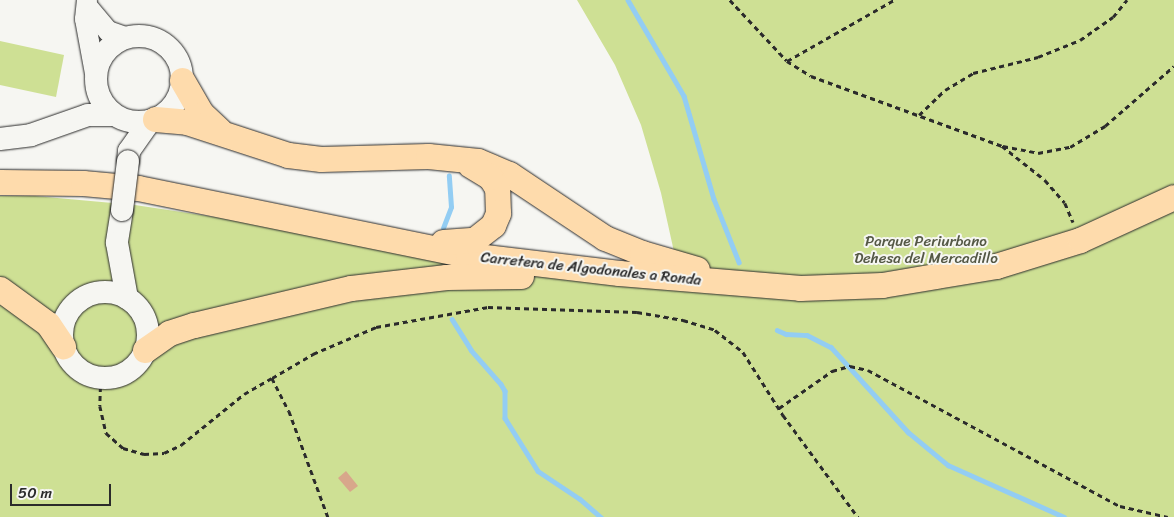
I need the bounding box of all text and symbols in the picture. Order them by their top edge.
park label: Parque Periurbano Dehesa del Mercadillo [854,232,998,267]
street label: Carretera de Algodonales a Ronda [480,248,702,290]
scale bar [12,474,114,506]
text: 50 m [18,480,52,506]

